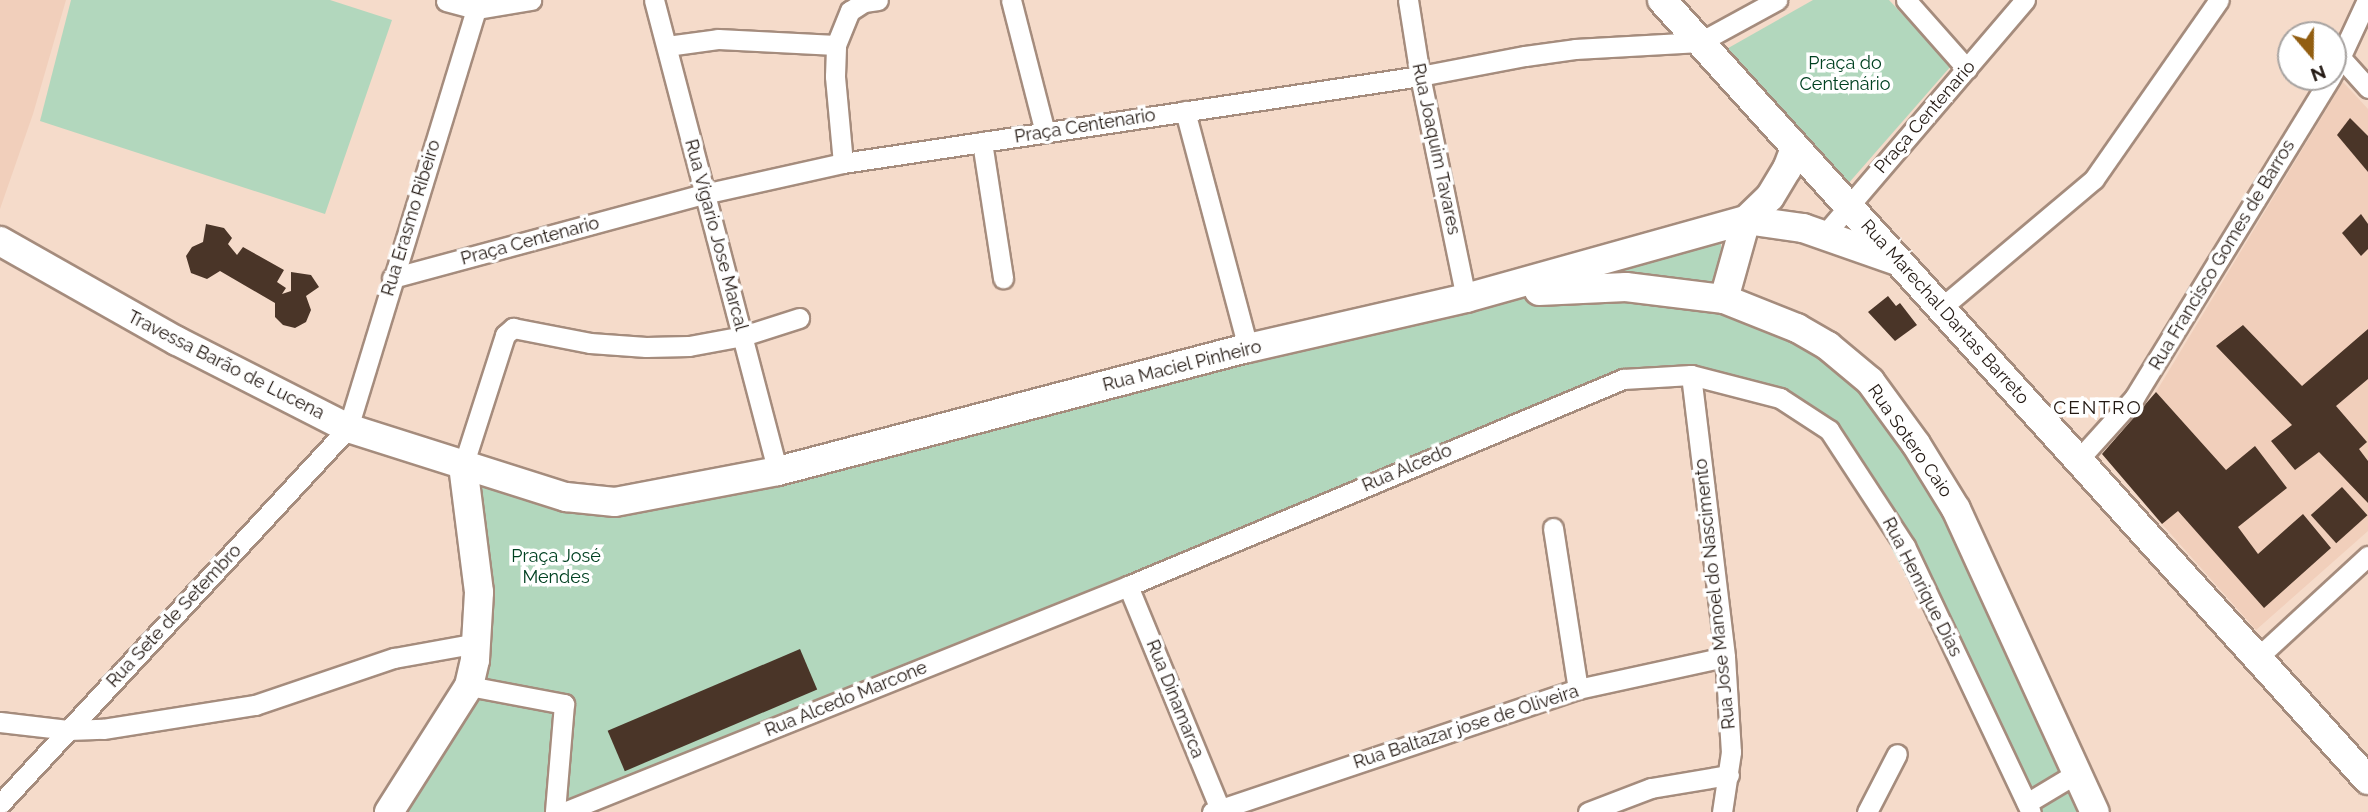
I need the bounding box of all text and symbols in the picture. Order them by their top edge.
north arrow [2277,21,2347,91]
park label: Praça do Centenário [1799,53,1891,96]
street label: Praça Centenario [1870,56,1980,178]
street label: Rua Joaquim Tavares [1407,61,1465,237]
text: N [2308,61,2329,87]
street label: Praça Centenario [1013,104,1157,148]
street label: Rua Vigario Jose Marcal [680,136,752,334]
street label: Rua Francisco Gomes de Barros [2145,136,2299,374]
street label: Rua Erasmo Ribeiro [377,137,445,299]
street label: Praça Centenario [458,212,602,270]
street label: Rua Marechal Dantas Barreto [1856,215,2034,409]
street label: Travessa Barão de Lucena [124,306,328,424]
street label: Rua Maciel Pinheiro [1100,336,1264,396]
street label: Rua Sotero Caio [1863,380,1957,502]
district label: CENTRO [2054,397,2142,419]
street label: Rua Alcedo [1359,439,1455,497]
street label: Rua Jose Manoel do Nascimento [1690,457,1740,731]
street label: Rua Henrique Dias [1878,514,1966,660]
street label: Rua Sete de Setembro [102,540,246,692]
park label: Praça José Mendes [511,546,601,588]
street label: Rua Dinamarca [1141,637,1209,761]
street label: Rua Alcedo Marcone [761,656,931,742]
street label: Rua Baltazar jose de Oliveira [1350,680,1582,774]

